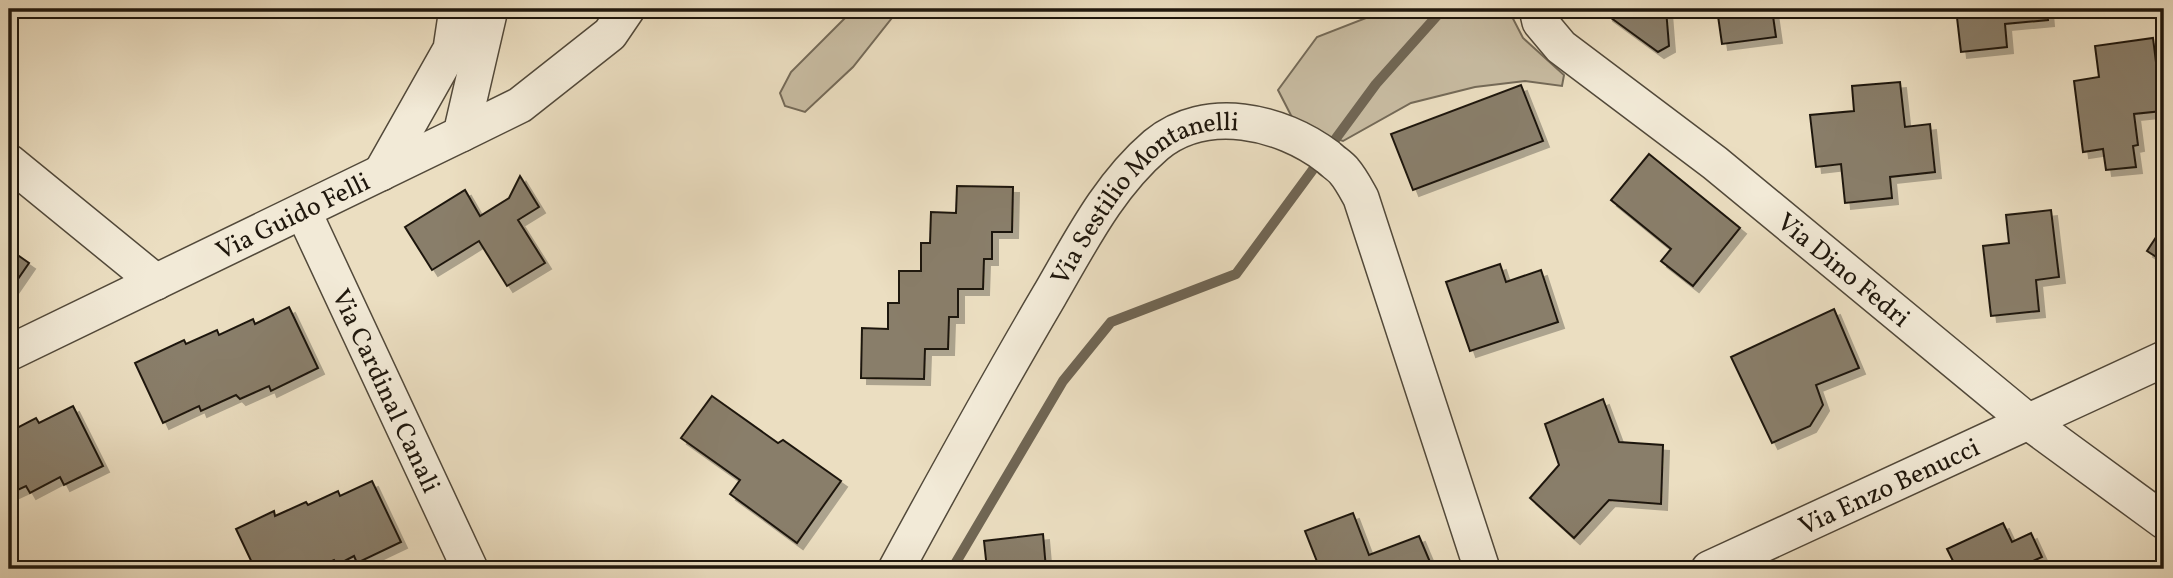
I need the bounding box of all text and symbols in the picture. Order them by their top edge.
street label: Via Sestilio Montanelli [1043,105,1240,292]
street label: Via Guido Felli [210,165,376,270]
street label: Via Dino Fedri [1768,205,1917,337]
street label: Via Cardinal Canali [322,283,448,499]
street label: Via Enzo Benucci [1793,431,1986,545]

